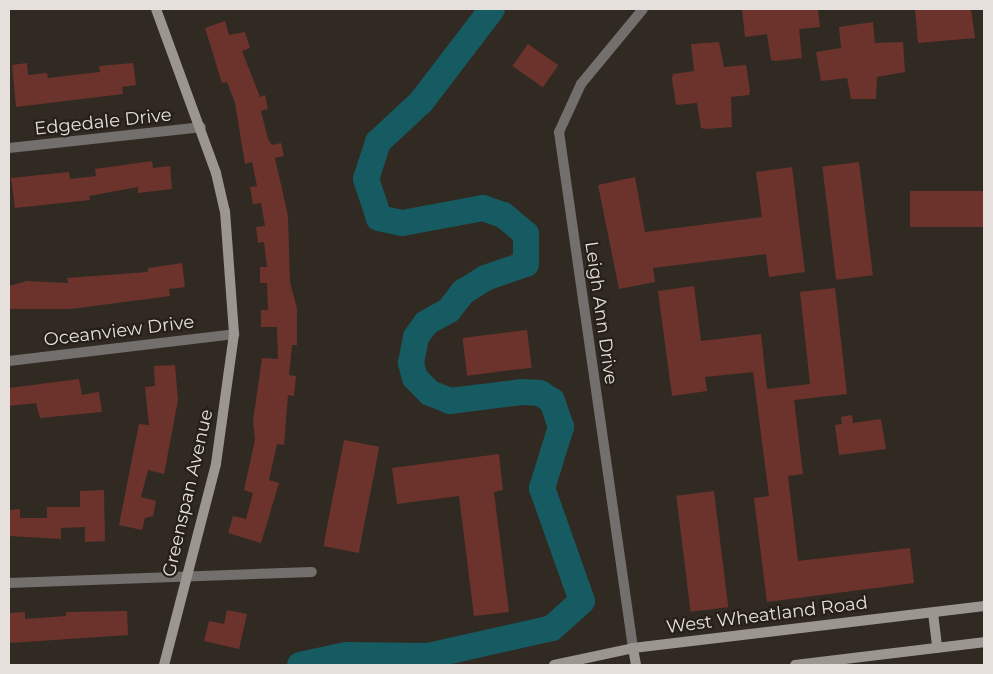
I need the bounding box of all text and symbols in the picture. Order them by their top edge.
street label: Edgedale Drive [33,104,173,140]
street label: Leigh Ann Drive [580,240,622,386]
street label: Oceanview Drive [43,311,195,351]
street label: Greenspan Avenue [158,407,218,579]
street label: West Wheatland Road [665,592,869,638]

